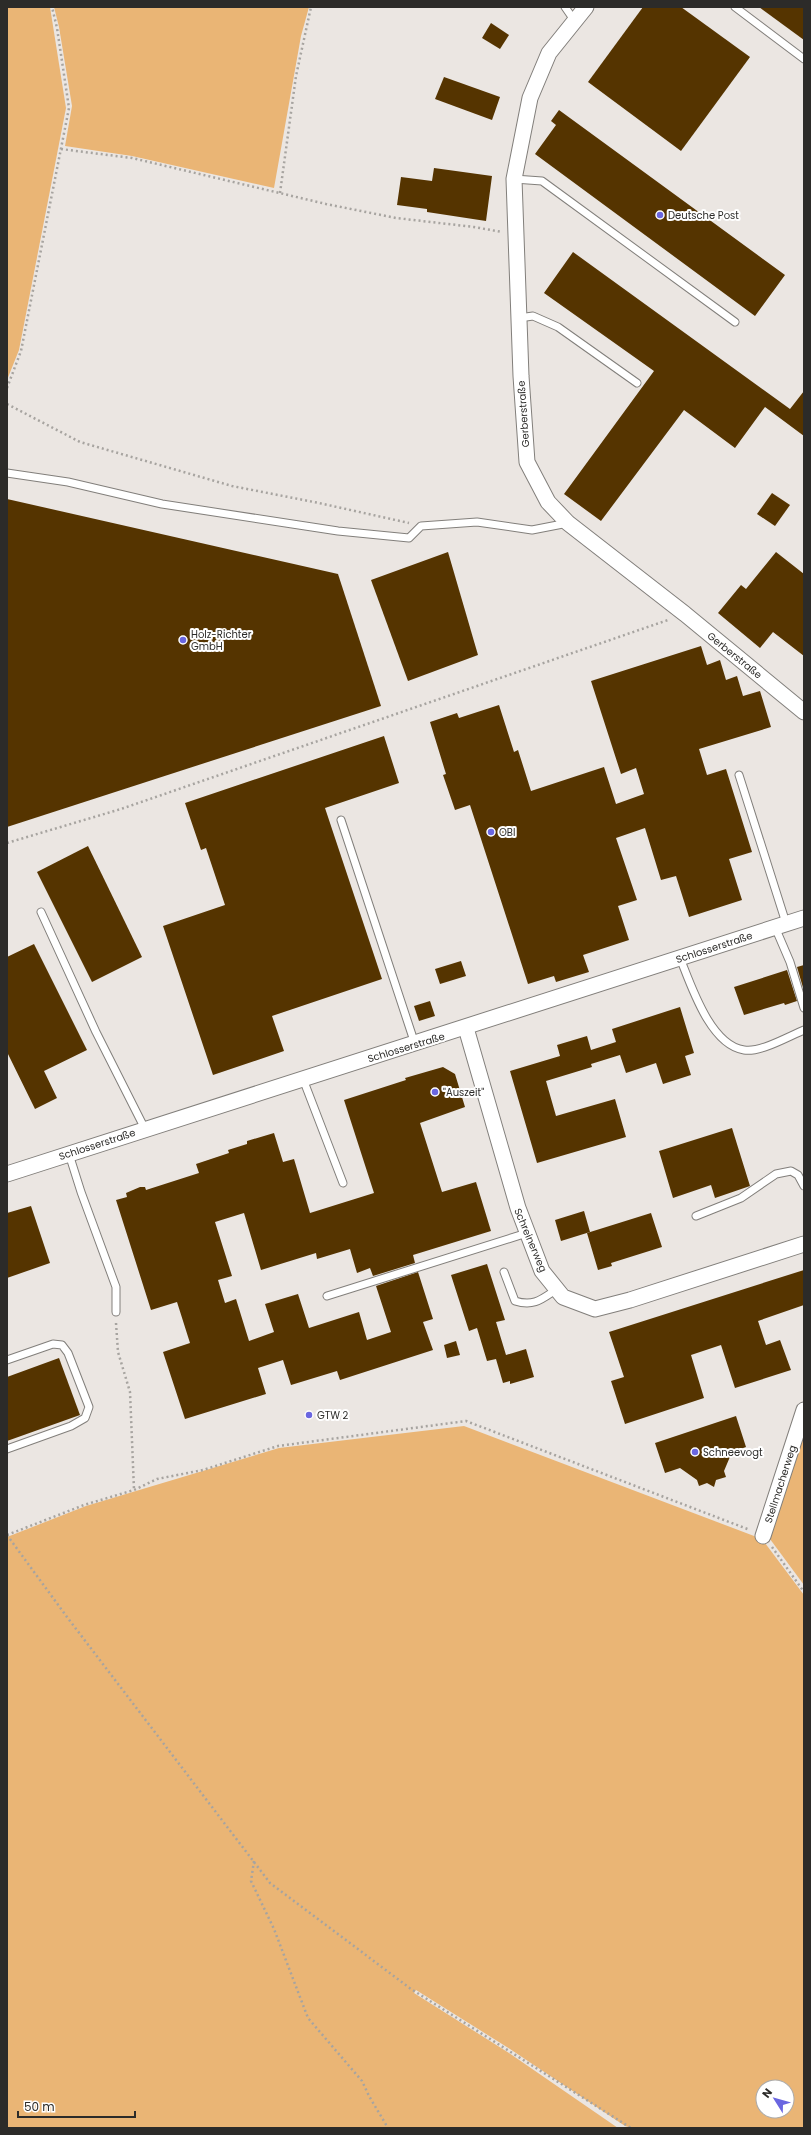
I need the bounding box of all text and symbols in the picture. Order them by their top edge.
place label: Deutsche Post [668,208,739,223]
marker: Deutsche Post [655,210,665,220]
street label: Gerberstraße [514,380,533,448]
place label: Holz-Richter GmbH [191,627,252,654]
street label: Gerberstraße [704,629,765,682]
marker: Holz-Richter GmbH [178,635,188,645]
place label: OBI [499,825,515,840]
marker: OBI [486,827,496,837]
street label: Schlosserstraße [674,928,754,967]
street label: Schlosserstraße [366,1029,447,1066]
place label: "Auszeit" [443,1085,484,1100]
marker: "Auszeit" [430,1087,440,1097]
street label: Schlosserstraße [57,1125,137,1164]
street label: Schreinerweg [510,1206,551,1275]
place label: GTW 2 [317,1408,349,1423]
marker: GTW 2 [304,1410,314,1420]
street label: Stellmacherweg [761,1443,800,1525]
place label: Schneevogt [703,1445,763,1460]
marker: Schneevogt [690,1447,700,1457]
north arrow [755,2079,795,2119]
text: N [758,2085,776,2101]
scale bar [18,2093,135,2119]
text: 50 m [24,2098,55,2115]

